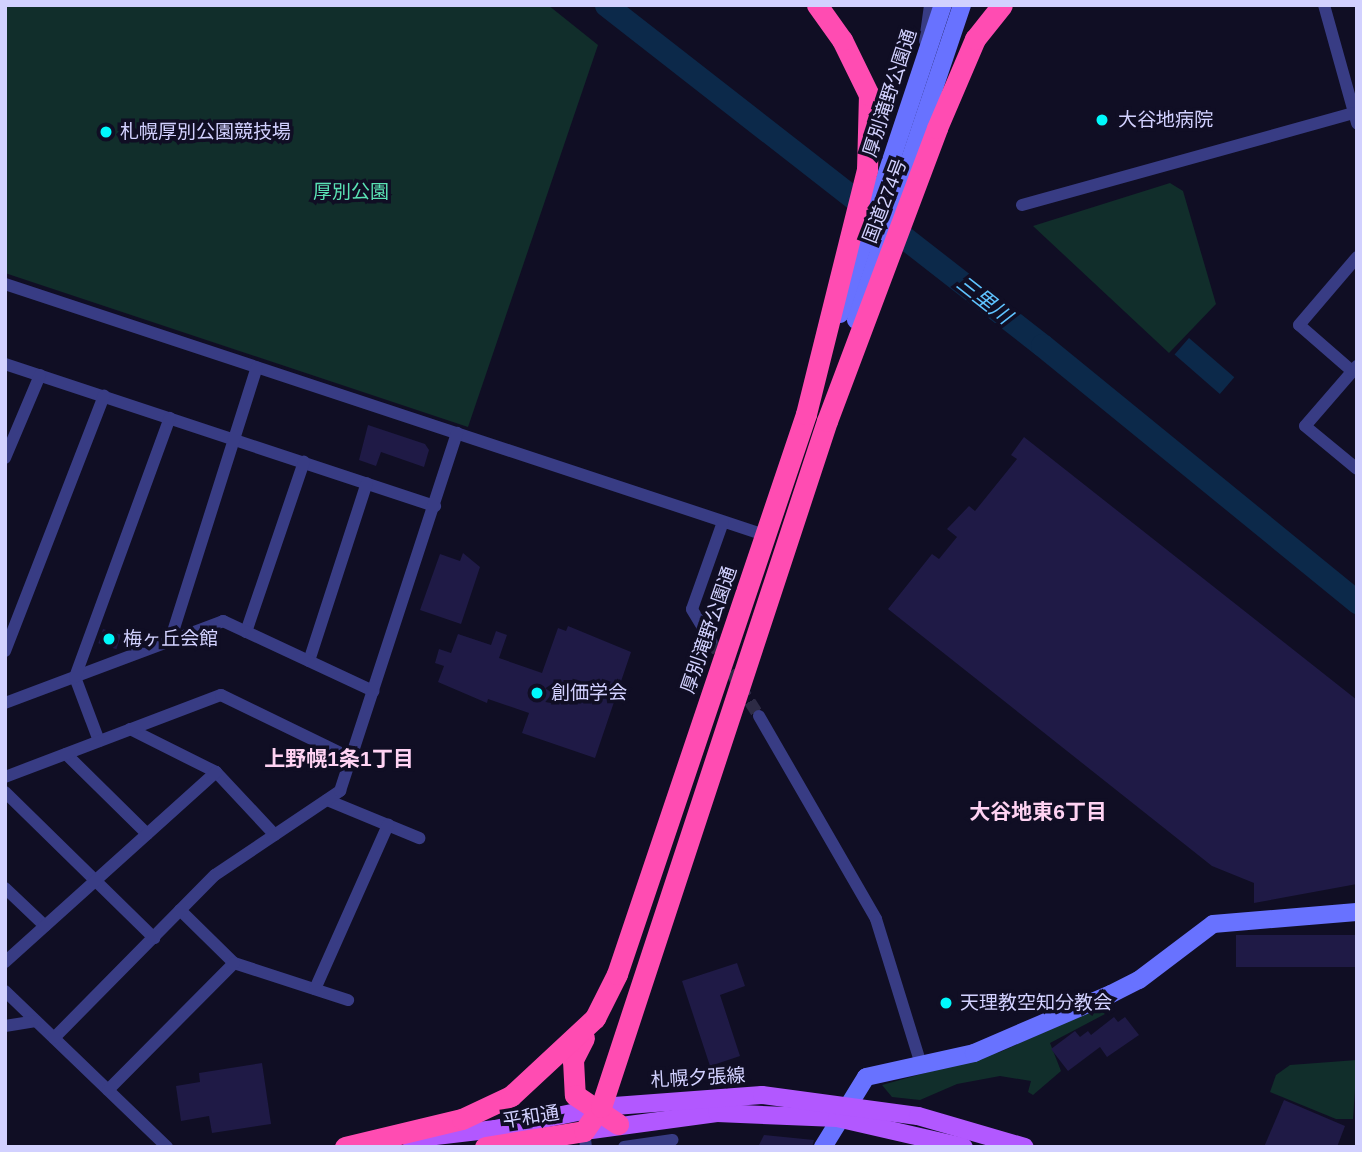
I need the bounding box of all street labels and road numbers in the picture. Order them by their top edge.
street label: 厚別滝野公園通 [859,26,921,160]
street label: 国道274号 [858,156,912,246]
street label: 厚別滝野公園通 [677,563,741,697]
street label: 札幌夕張線 [650,1064,746,1092]
street label: 平和通 [501,1101,561,1133]

